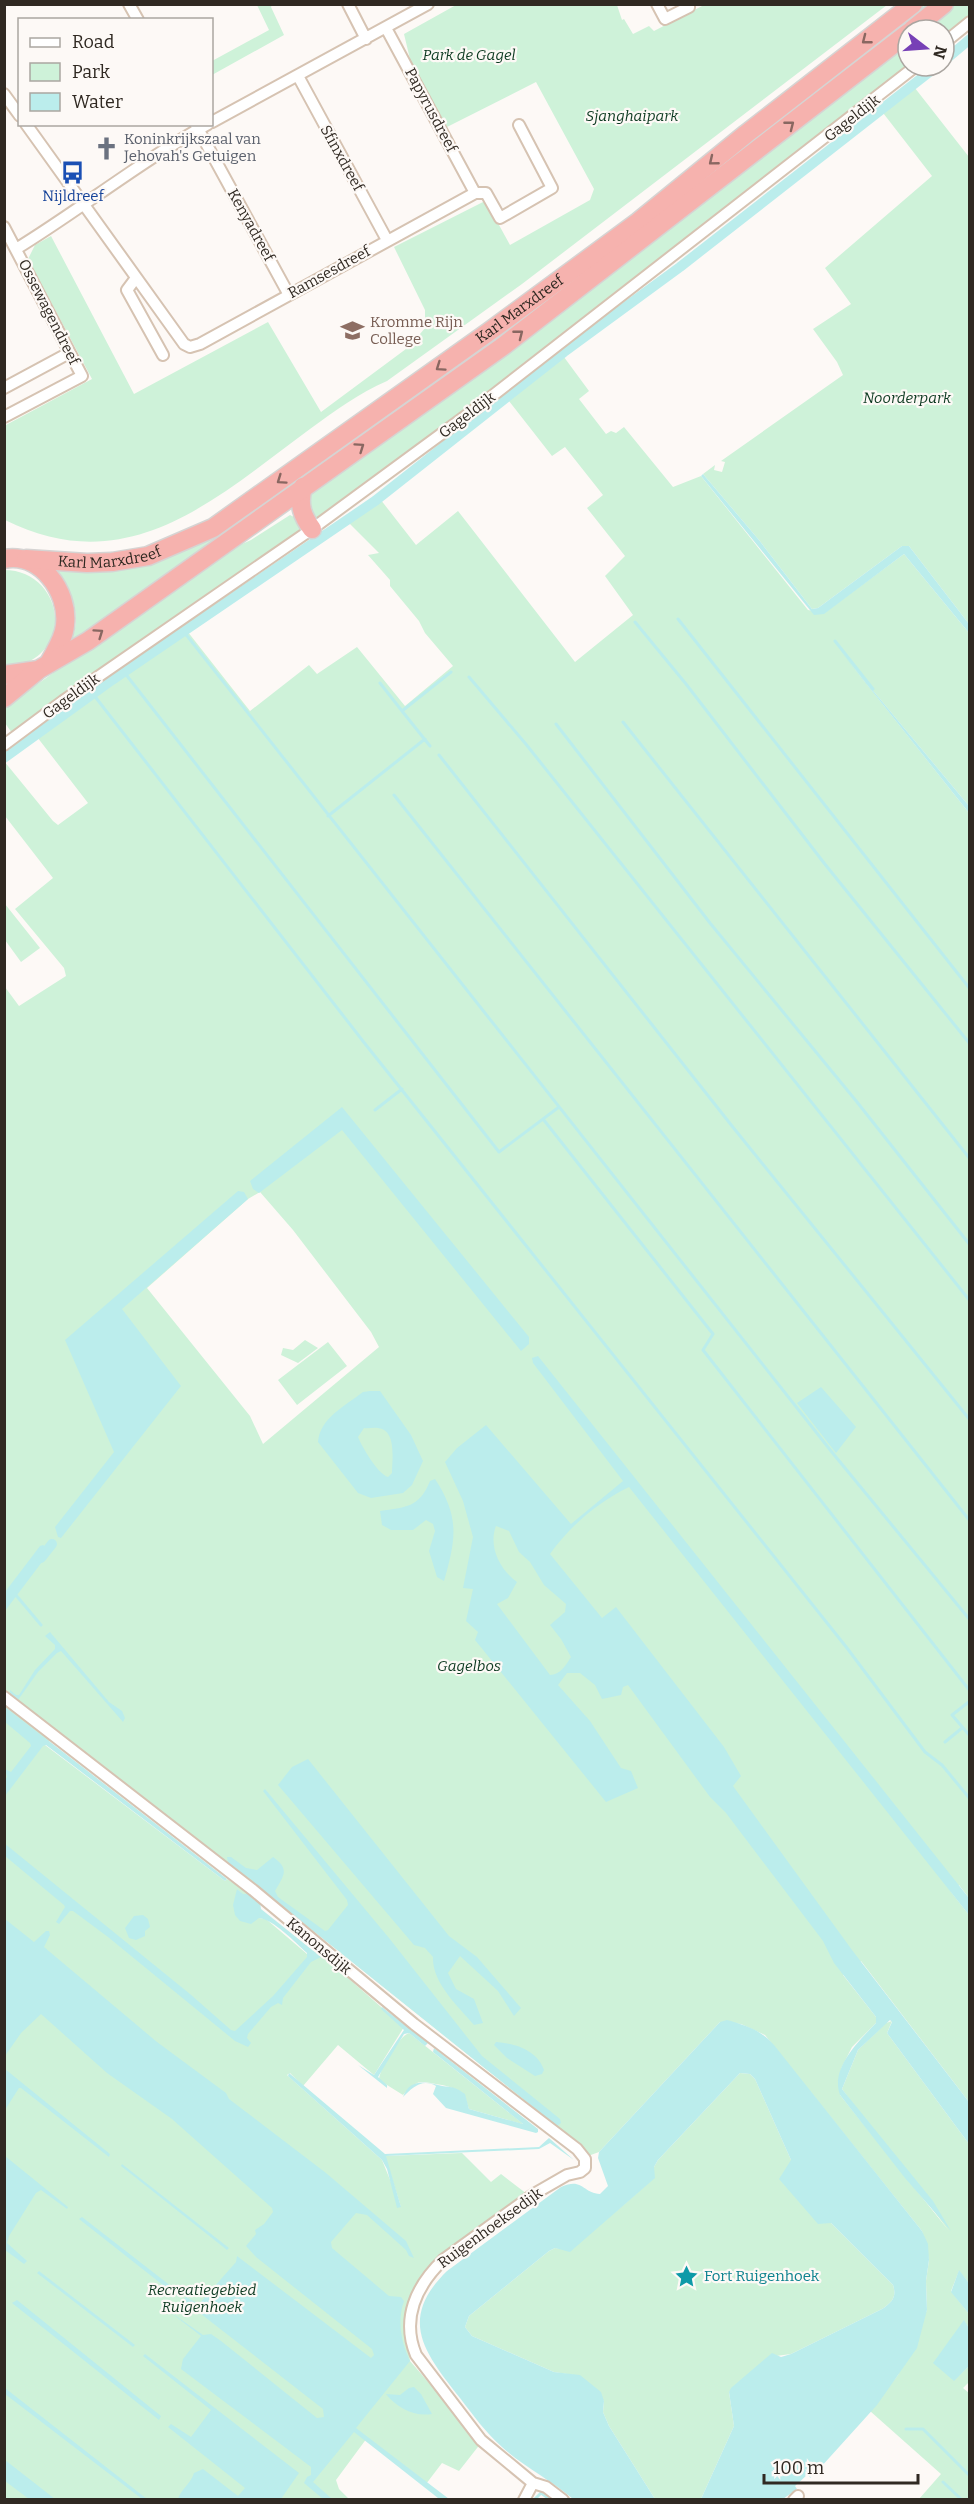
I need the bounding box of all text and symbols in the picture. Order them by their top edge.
legend [18,18,213,126]
north arrow [896,18,956,78]
text: Road [72,31,115,53]
one-way arrow [862,33,873,44]
text: N [929,44,951,61]
park label: Park de Gagel [422,46,516,64]
text: Park [72,61,111,83]
street label: Papyrusdreef [401,65,462,157]
street label: Gageldijk [821,90,884,145]
text: Water [72,91,123,113]
park label: Sjanghaipark [586,107,679,125]
street label: Sfinxdreef [317,122,368,196]
one-way arrow [783,122,794,133]
place label: Koninkrijkszaal van Jehovah's Getuigen [123,130,261,165]
church icon: Koninkrijkszaal van Jehovah's Getuigen [93,135,119,161]
one-way arrow [709,153,720,164]
bus stop icon: Nijldreef [60,159,86,185]
street label: Kenyadreef [224,186,279,266]
place label: Nijldreef [42,187,106,205]
street label: Ramsesdreef [285,241,375,302]
street label: Ossewagendreef [15,256,84,369]
street label: Karl Marxdreef [472,270,568,347]
place label: Kromme Rijn College [370,313,463,348]
school or university icon: Kromme Rijn College [339,318,365,344]
one-way arrow [512,330,523,341]
one-way arrow [436,360,447,371]
street label: Gageldijk [435,388,499,442]
park label: Noorderpark [863,389,952,407]
one-way arrow [354,444,365,455]
one-way arrow [277,473,288,484]
street label: Karl Marxdreef [57,542,166,572]
one-way arrow [92,629,103,640]
street label: Gageldijk [39,669,103,723]
park label: Gagelbos [437,1657,501,1675]
street label: Kanonsdijk [283,1914,355,1979]
street label: Ruigenhoeksedijk [434,2184,546,2272]
place icon: Fort Ruigenhoek [673,2263,699,2289]
place label: Fort Ruigenhoek [704,2267,820,2285]
park label: Recreatiegebied Ruigenhoek [148,2281,256,2316]
scale bar [764,2447,918,2485]
text: 100 m [773,2457,824,2479]

